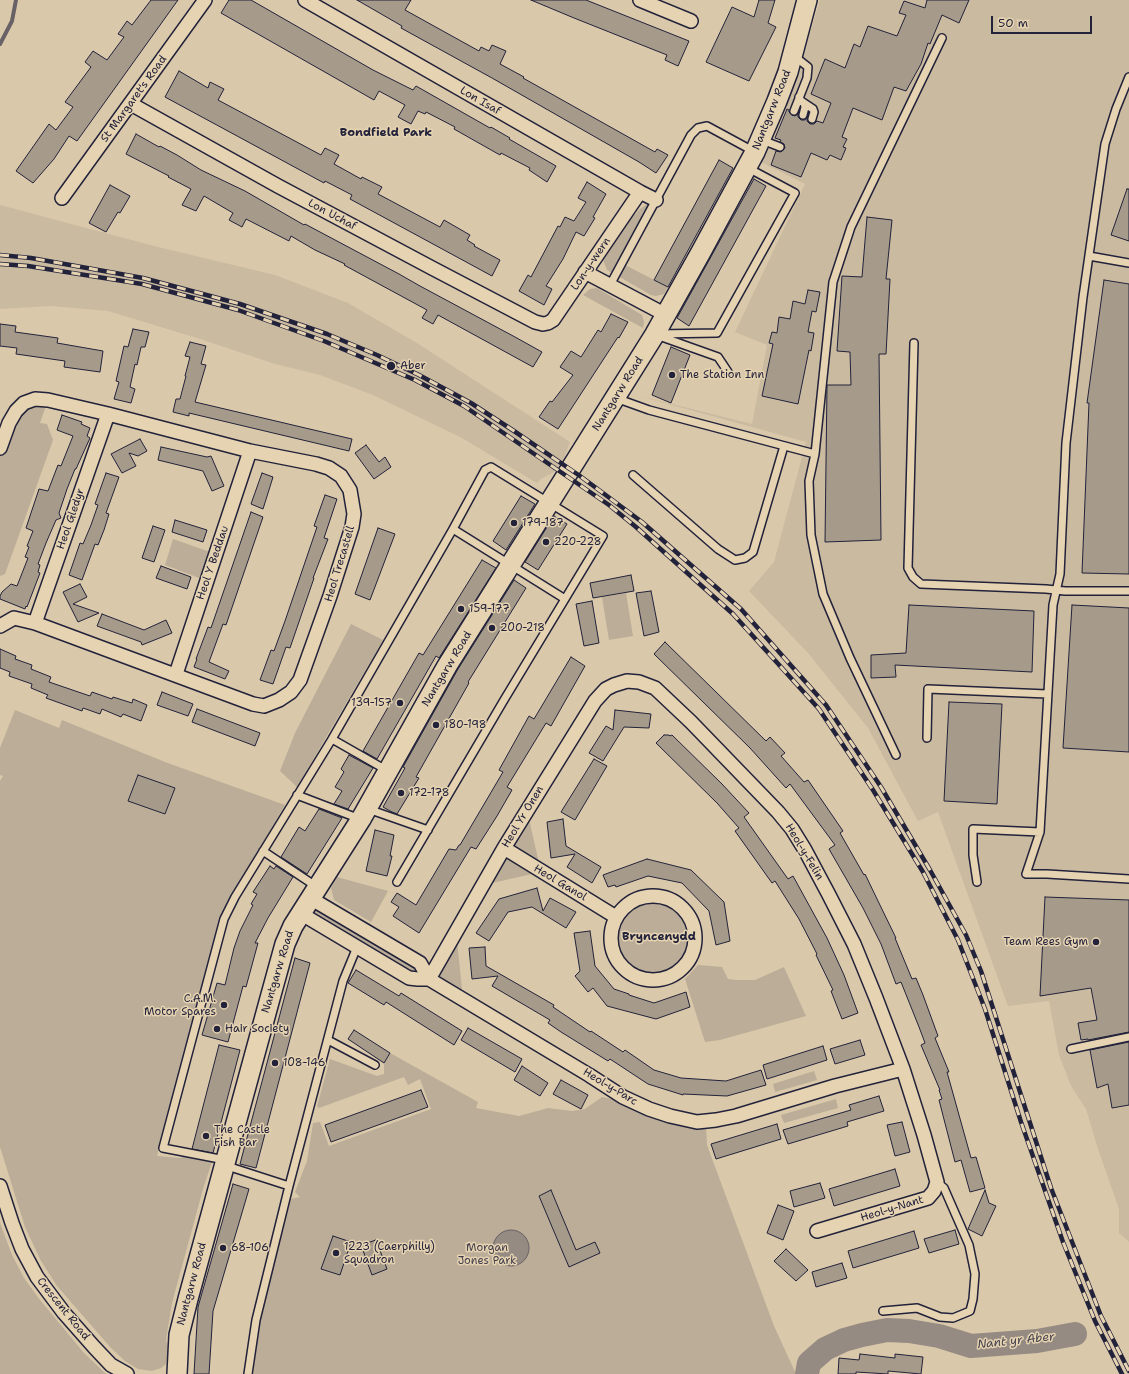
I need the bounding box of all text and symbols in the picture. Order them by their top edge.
scale bar [993,8,1094,34]
text: 50 m [998,15,1028,31]
street label: St Margaret's Road [98,53,170,145]
street label: Nantgarw Road [750,68,794,152]
street label: Lon Isaf [457,84,503,118]
district label: Bondfield Park [340,126,432,140]
street label: Lon Uchaf [305,197,359,233]
street label: Lon-y-wern [568,235,614,293]
street label: Nantgarw Road [590,354,646,434]
place label: Aber [400,359,426,373]
marker: Aber [385,360,397,372]
place label: The Station Inn [680,368,764,382]
marker: The Station Inn [667,370,677,380]
street label: Heol Gledyr [54,487,88,551]
place label: 179-187 [522,516,564,530]
marker: 179-187 [509,518,519,528]
street label: Heol Y Beddau [194,524,232,602]
street label: Heol Trecastell [322,524,358,604]
place label: 220-228 [554,535,601,549]
marker: 220-228 [541,537,551,547]
place label: 159-177 [469,602,510,616]
marker: 159-177 [456,604,466,614]
place label: 200-218 [500,621,545,635]
marker: 200-218 [487,623,497,633]
street label: Nantgarw Road [419,629,475,709]
place label: 139-157 [351,696,392,710]
marker: 139-157 [395,698,405,708]
place label: 180-198 [444,718,487,732]
marker: 180-198 [431,720,441,730]
street label: Heol Yr Onen [499,784,547,850]
place label: 172-178 [409,786,449,800]
marker: 172-178 [396,788,406,798]
street label: Heol-y-Felin [782,821,826,883]
street label: Heol Ganol [531,862,589,904]
street label: Nantgarw Road [259,929,297,1015]
district label: Bryncenydd [622,930,696,944]
place label: Team Rees Gym [1004,935,1088,949]
marker: Team Rees Gym [1091,937,1101,947]
place label: C.A.M. Motor Spares [144,992,216,1018]
marker: C.A.M. Motor Spares [219,1000,229,1010]
place label: Hair Society [225,1022,289,1036]
marker: Hair Society [212,1024,222,1034]
place label: 108-146 [283,1056,325,1070]
marker: 108-146 [270,1058,280,1068]
street label: Heol-y-Parc [580,1066,640,1108]
place label: The Castle Fish Bar [214,1123,270,1149]
marker: The Castle Fish Bar [201,1131,211,1141]
street label: Heol-y-Nant [859,1193,925,1225]
place label: 1223 (Caerphilly) Squadron [344,1240,435,1266]
street label: Nantgarw Road [175,1241,209,1327]
place label: 68-106 [231,1241,269,1255]
park label: Morgan Jones Park [458,1241,516,1267]
marker: 68-106 [218,1243,228,1253]
marker: 1223 (Caerphilly) Squadron [331,1248,341,1258]
street label: Crescent Road [34,1275,92,1343]
water label: Nant yr Aber [977,1330,1055,1352]

